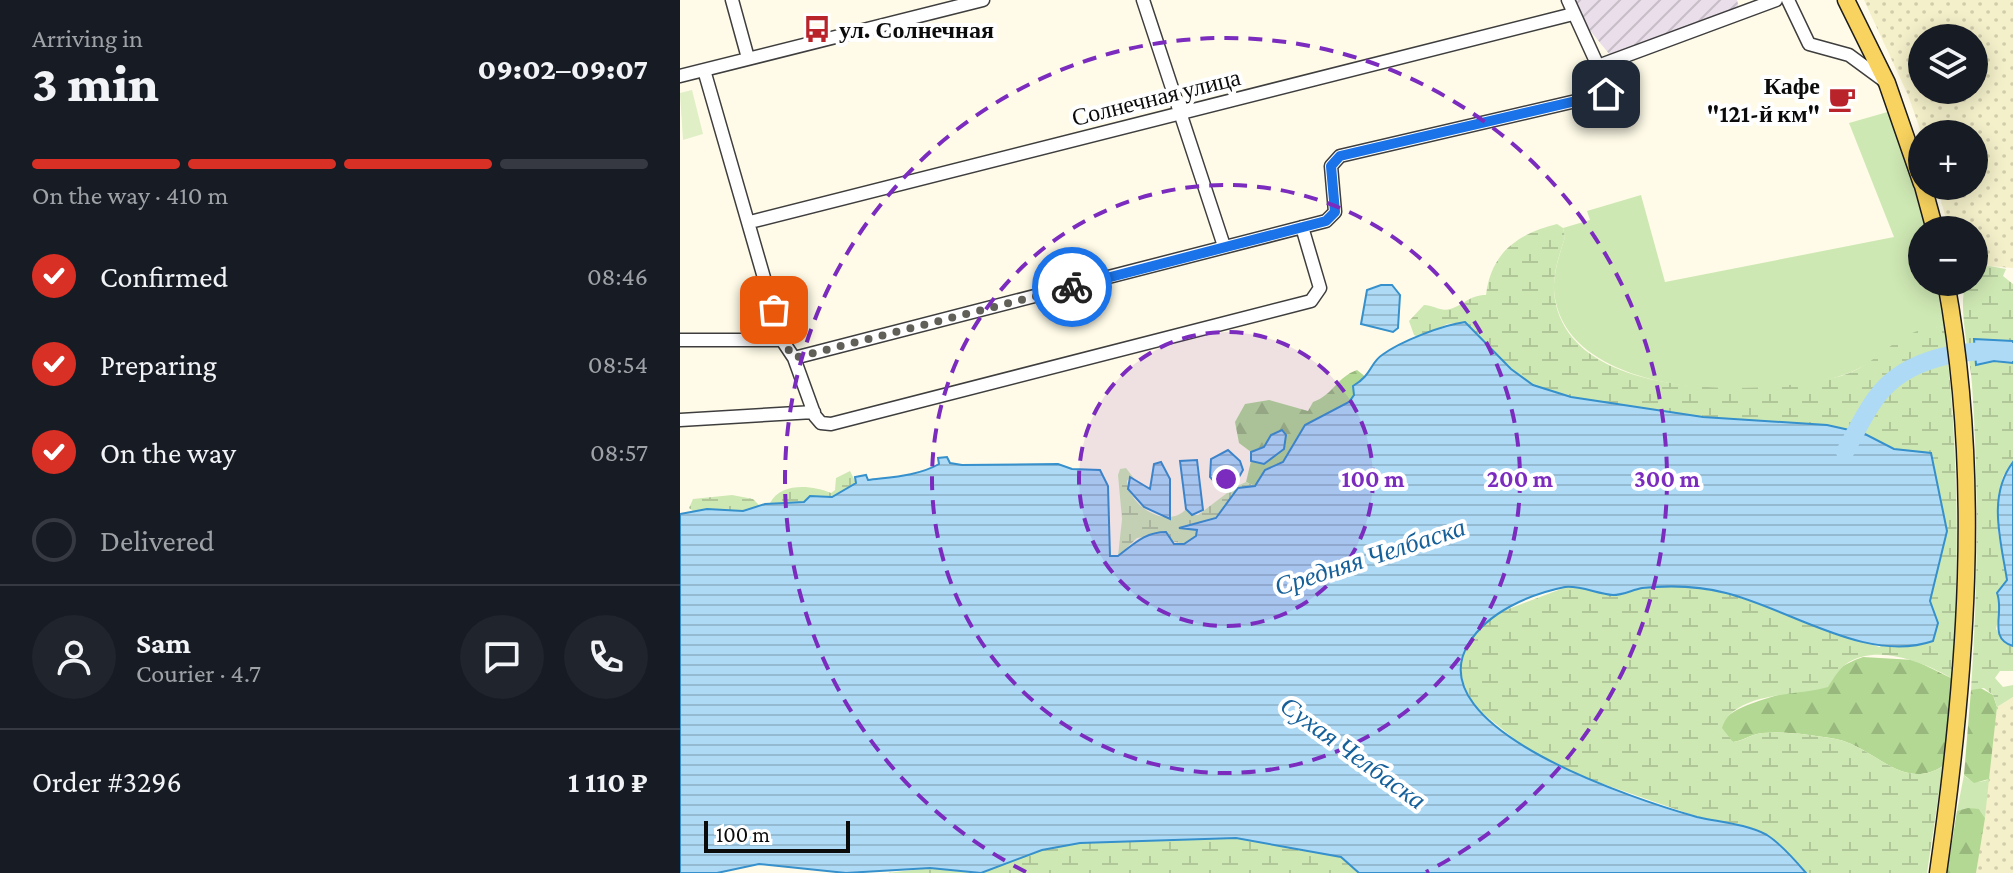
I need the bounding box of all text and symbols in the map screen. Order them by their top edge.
bus stop icon: ул. Солнечная [802,14,832,44]
place label: ул. Солнечная [839,16,994,43]
text: Arriving in [32,24,143,53]
map controls [1908,24,1988,296]
button: layers [1908,24,1988,104]
text: 09:02–09:07 [478,52,648,85]
text: 3 min [32,54,159,112]
pin [1572,60,1640,128]
street label: Солнечная улица [1069,63,1243,131]
icon: home [1584,72,1628,116]
place label: Кафе "121-й км" [1707,72,1820,127]
cafe icon: Кафе "121-й км" [1827,84,1857,114]
button: + [1908,120,1988,200]
text: On the way · 410 m [32,181,228,210]
button: − [1908,216,1988,296]
courier [1032,247,1112,327]
icon: check [32,254,76,298]
text: Confirmed [100,260,228,293]
text: 08:46 [587,262,648,291]
icon: bike [1050,265,1094,309]
pin [740,276,808,344]
icon: bag [752,288,796,332]
icon: check [32,342,76,386]
text: Preparing [100,348,217,381]
text: 08:54 [588,350,648,379]
icon: check [32,430,76,474]
text: On the way [100,436,236,469]
text: 08:57 [590,438,648,467]
centre of rings [1212,465,1240,493]
text: 100 m [1341,465,1405,492]
text: 200 m [1487,465,1554,492]
text: 300 m [1634,465,1701,492]
water label: Средняя Челбаска [1271,512,1469,602]
text: Delivered [100,524,215,557]
button: person [32,615,116,699]
button: chat [460,615,544,699]
button: phone [564,615,648,699]
text: Sam [136,626,191,659]
text: Courier · 4.7 [136,659,261,688]
water label: Сухая Челбаска [1275,691,1431,815]
text: Order #3296 [32,765,182,798]
text: 1 110 ₽ [568,765,648,798]
scale bar [704,817,850,853]
text: 100 m [716,822,770,847]

